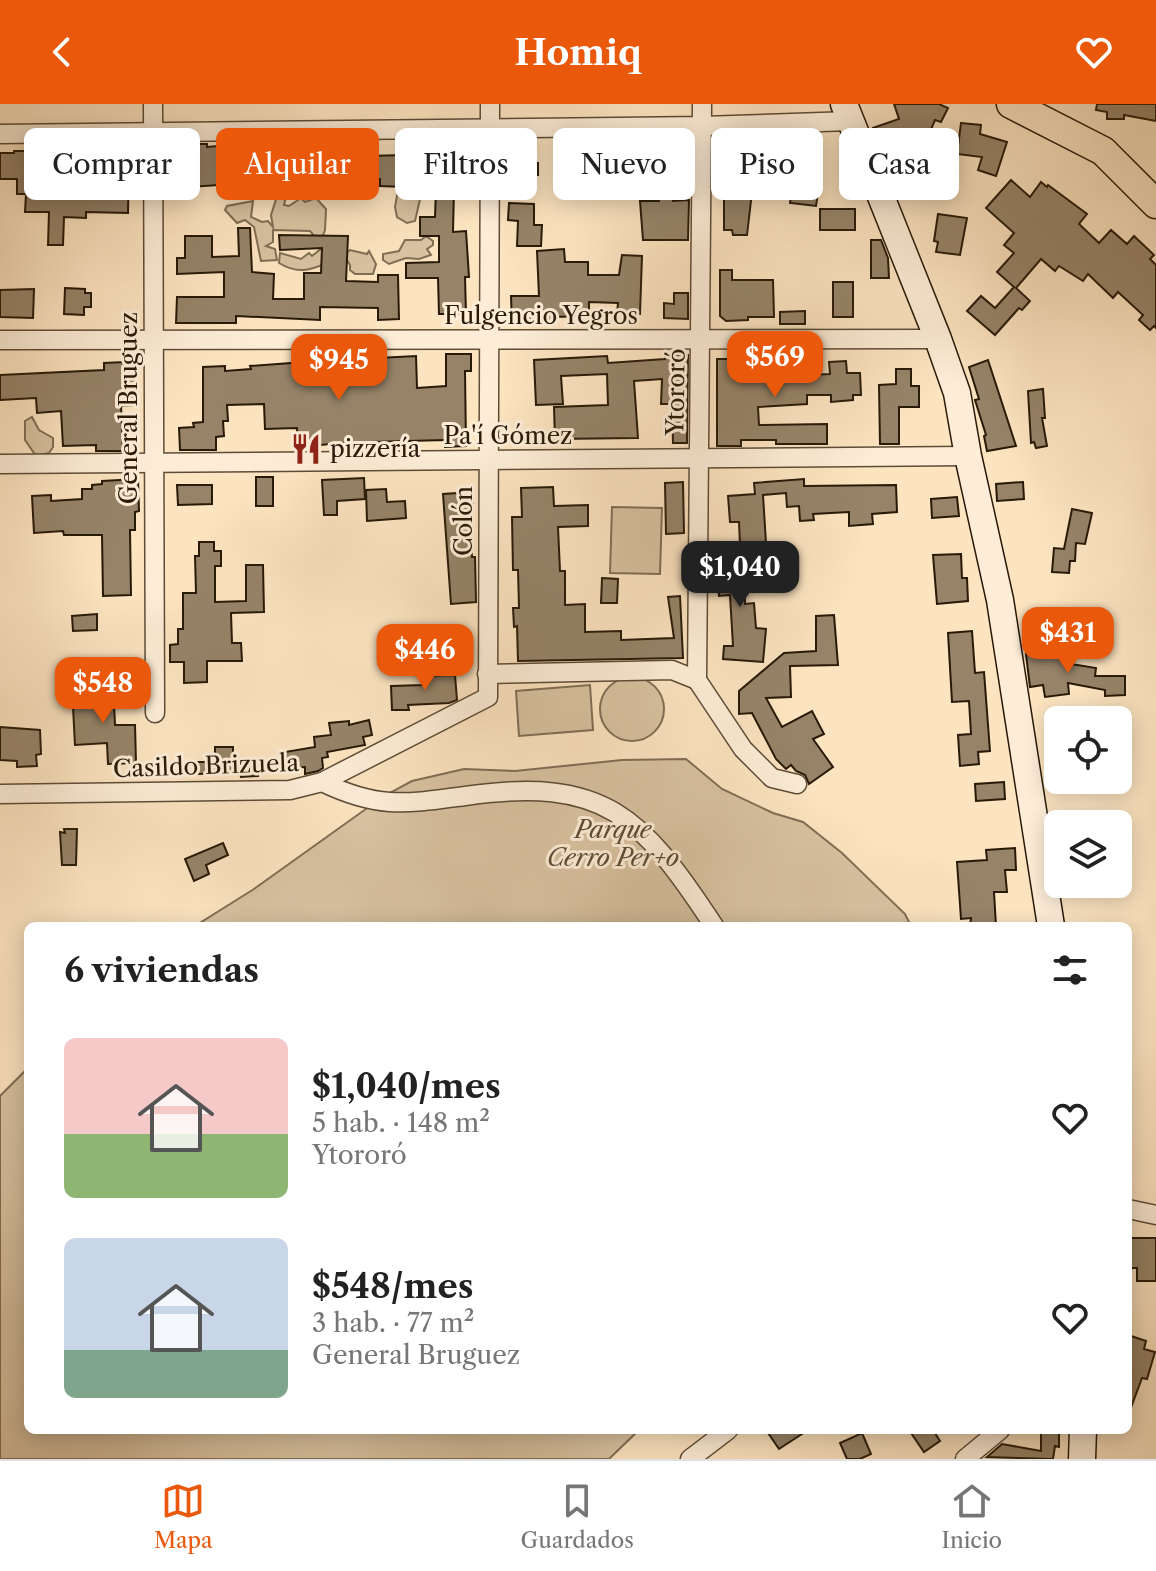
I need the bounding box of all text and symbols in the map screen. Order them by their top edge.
icon: back [40,30,84,74]
text: Homiq [514,30,642,74]
icon: heart [1072,30,1116,74]
chip: Comprar [24,128,200,200]
chip: Alquilar [216,128,379,200]
chip: Filtros [395,128,537,200]
chip: Nuevo [553,128,695,200]
chip: Piso [711,128,823,200]
chip: Casa [839,128,959,200]
street label: Fulgencio Yegros [444,301,638,330]
street label: General Bruguez [114,312,143,504]
pin: $569 [728,331,822,399]
pin: $945 [292,334,386,402]
text: $569 [745,341,805,373]
text: $945 [309,344,369,376]
street label: Ytororó [660,348,691,437]
street label: Pa'í Gómez [444,421,572,450]
restaurant icon: pizzería [289,432,323,466]
place label: pizzería [330,434,421,463]
street label: Colón [449,486,478,556]
pin: $1,040 [675,541,805,609]
text: $1,040 [699,551,781,583]
pin: $431 [1021,607,1115,675]
text: $431 [1040,617,1096,649]
pin: $446 [378,624,472,692]
text: $446 [395,634,455,666]
pin: $548 [56,657,150,725]
text: $548 [73,667,133,699]
map controls [1044,706,1132,898]
button: locate [1044,706,1132,794]
street label: Casildo Brizuela [112,748,300,783]
button: layers [1044,810,1132,898]
park label: Parque Cerro Per+o [547,815,679,872]
icon: filters [1048,948,1092,992]
text: 6 viviendas [64,949,259,991]
text: $1,040/mes [312,1065,501,1107]
icon: home [128,1070,224,1166]
icon: heart [1048,1096,1092,1140]
text: 5 hab. · 148 m² [312,1107,490,1139]
text: Ytororó [312,1139,407,1171]
text: $548/mes [312,1265,474,1307]
icon: home [128,1270,224,1366]
icon: heart [1048,1296,1092,1340]
text: 3 hab. · 77 m² [312,1307,474,1339]
text: General Bruguez [312,1339,520,1371]
tab: Mapa [154,1479,213,1554]
tab: Guardados [521,1479,634,1554]
tab: Inicio [942,1479,1002,1554]

